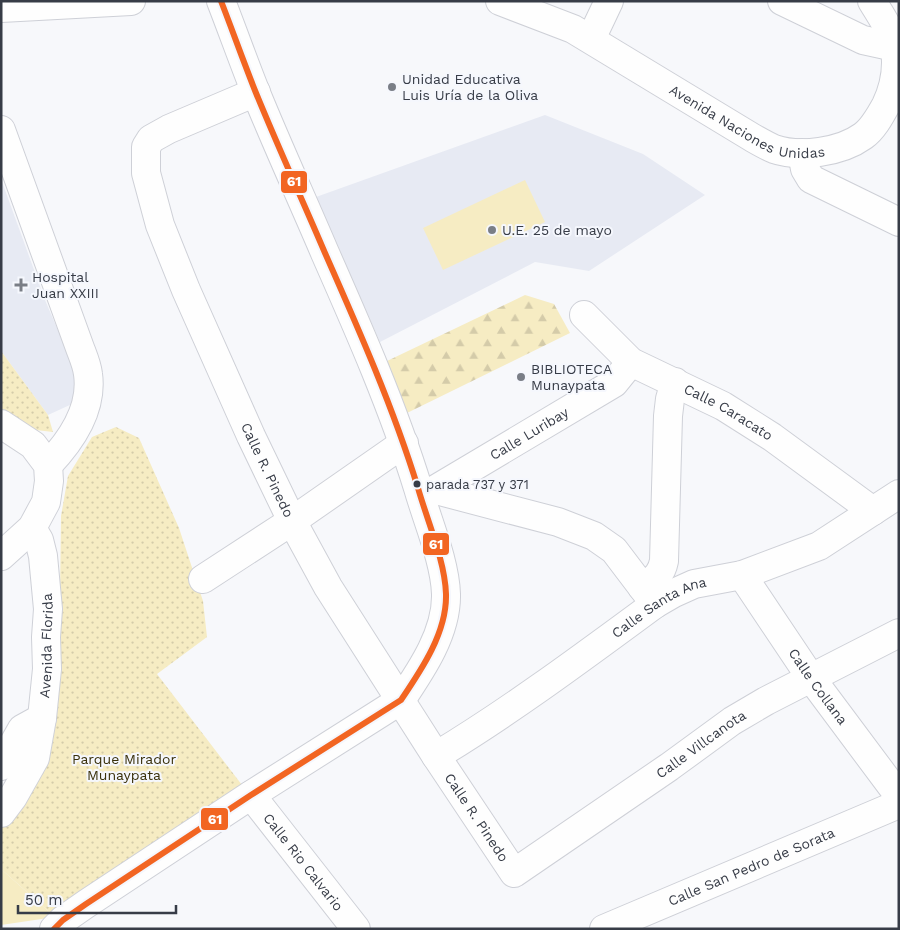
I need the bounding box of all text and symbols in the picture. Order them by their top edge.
place label: Unidad Educativa Luis Uría de la Oliva [402,71,538,103]
marker: Unidad Educativa Luis Uría de la Oliva [386,81,398,93]
street label: Avenida Naciones Unidas [667,81,826,161]
line badge: 61 [280,170,308,194]
text: 61 [287,173,301,189]
place label: U.E. 25 de mayo [502,222,612,238]
marker: U.E. 25 de mayo [486,224,498,236]
place label: Hospital Juan XXIII [32,269,99,301]
marker: Hospital Juan XXIII [14,278,28,292]
place label: BIBLIOTECA Munaypata [531,361,612,393]
marker: BIBLIOTECA Munaypata [515,371,527,383]
street label: Calle Caracato [681,381,776,443]
street label: Calle Luribay [487,404,572,463]
street label: Calle R. Pinedo [238,420,297,520]
place label: parada 737 y 371 [426,477,529,492]
marker: parada 737 y 371 [412,479,422,489]
line badge: 61 [422,532,450,556]
text: 61 [429,536,443,552]
street label: Calle Santa Ana [609,574,708,641]
street label: Avenida Florida [36,592,56,699]
street label: Calle Collana [785,645,851,728]
street label: Calle Villcanota [653,707,749,782]
park label: Parque Mirador Munaypata [72,751,176,783]
street label: Calle R. Pinedo [442,770,512,865]
line badge: 61 [200,807,229,831]
street label: Calle Rio Calvario [260,810,347,914]
text: 61 [208,811,222,827]
street label: Calle San Pedro de Sorata [666,824,837,909]
scale bar [18,882,175,914]
text: 50 m [25,891,62,909]

